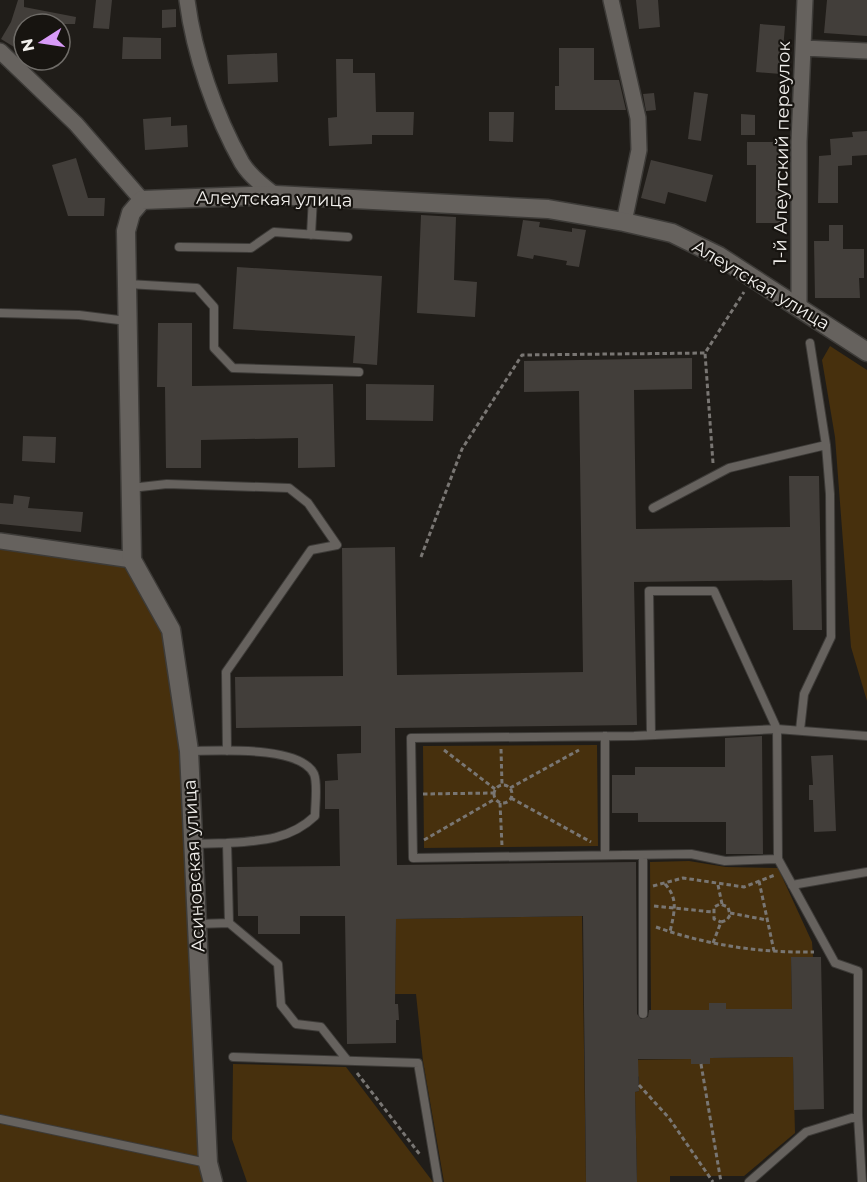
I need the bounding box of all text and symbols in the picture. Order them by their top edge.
north arrow [12,12,72,72]
text: N [17,37,38,53]
street label: 1-й Алеутский переулок [769,40,795,265]
street label: Алеутская улица [196,187,352,211]
street label: Алеутская улица [688,235,834,335]
street label: Асиновская улица [178,779,210,953]

